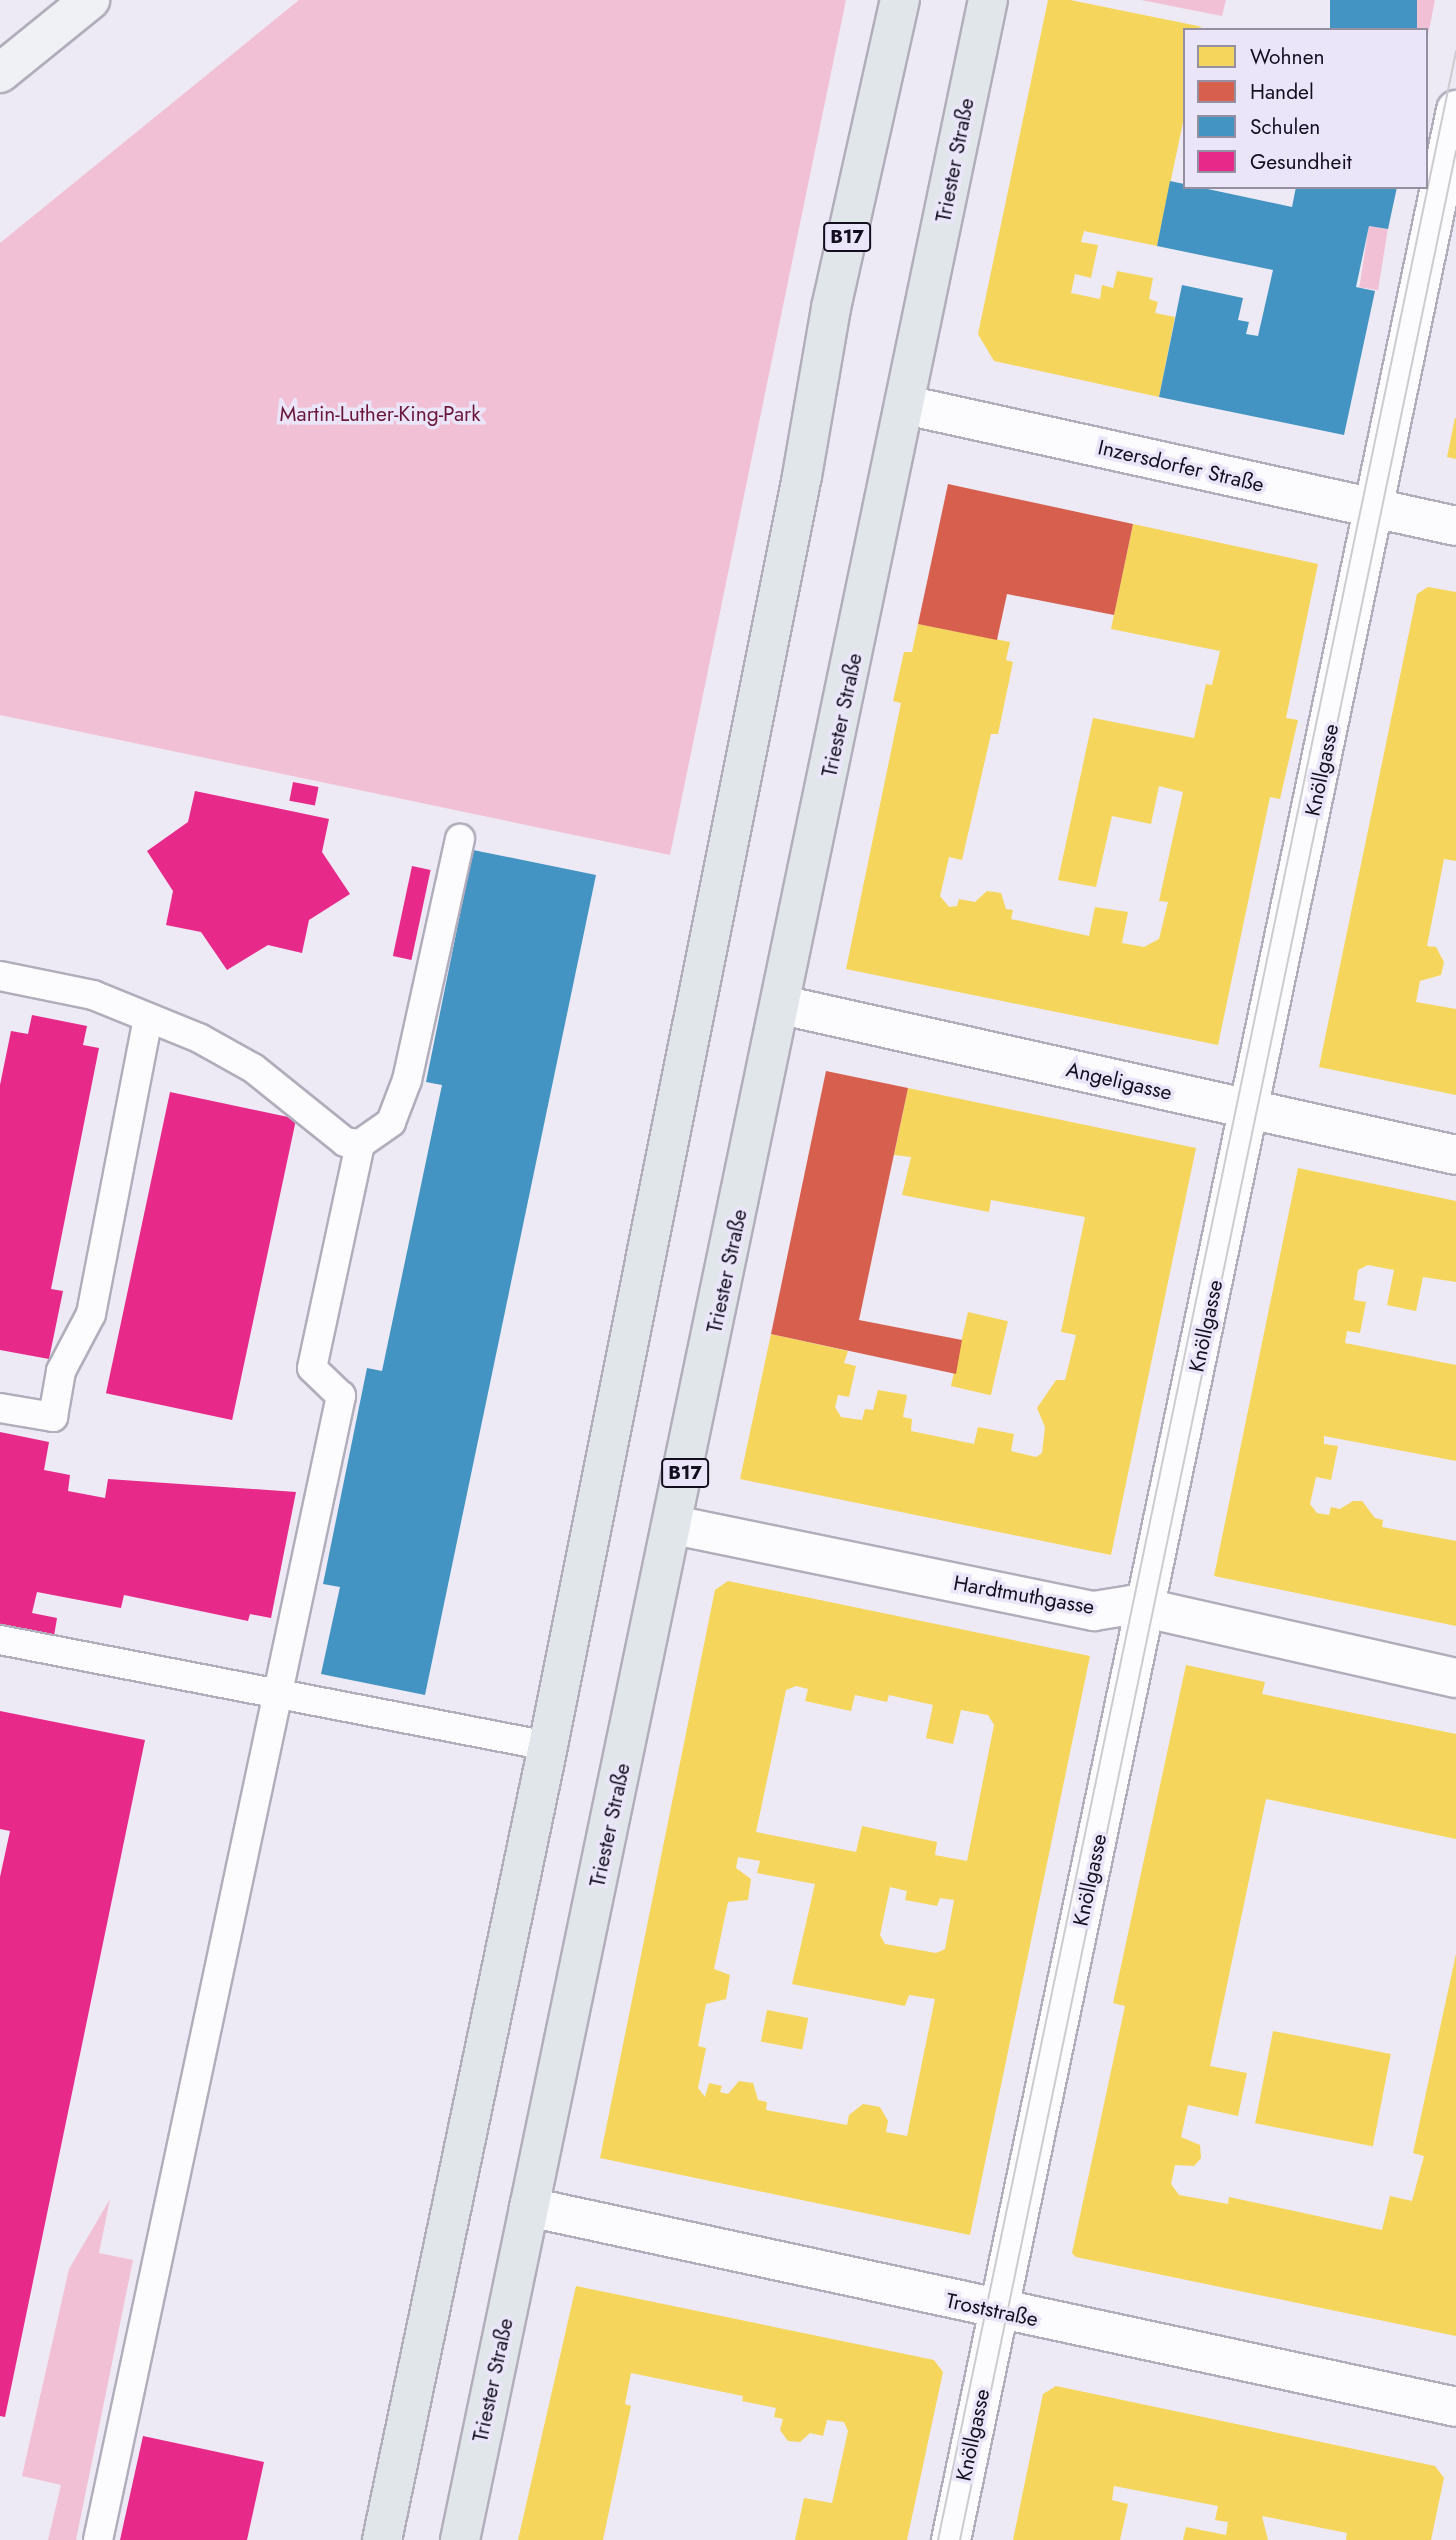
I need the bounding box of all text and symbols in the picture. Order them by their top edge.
legend [1183,28,1428,189]
text: Wohnen [1250,42,1324,72]
text: Handel [1250,77,1314,107]
street label: Triester Straße [931,96,979,224]
text: Schulen [1250,112,1320,142]
text: Gesundheit [1250,147,1352,177]
road number: B17 [822,221,872,252]
park label: Martin-Luther-King-Park [280,401,480,427]
street label: Inzersdorfer Straße [1096,435,1266,497]
street label: Triester Straße [817,651,867,779]
street label: Knöllgasse [1300,721,1344,819]
street label: Angeligasse [1064,1057,1174,1105]
street label: Triester Straße [702,1207,752,1335]
street label: Knöllgasse [1184,1277,1228,1375]
road number: B17 [660,1457,710,1488]
street label: Hardtmuthgasse [952,1570,1096,1620]
street label: Triester Straße [585,1761,635,1889]
street label: Knöllgasse [1068,1831,1112,1929]
street label: Troststraße [944,2288,1040,2332]
street label: Triester Straße [468,2316,518,2444]
street label: Knöllgasse [951,2386,995,2484]

